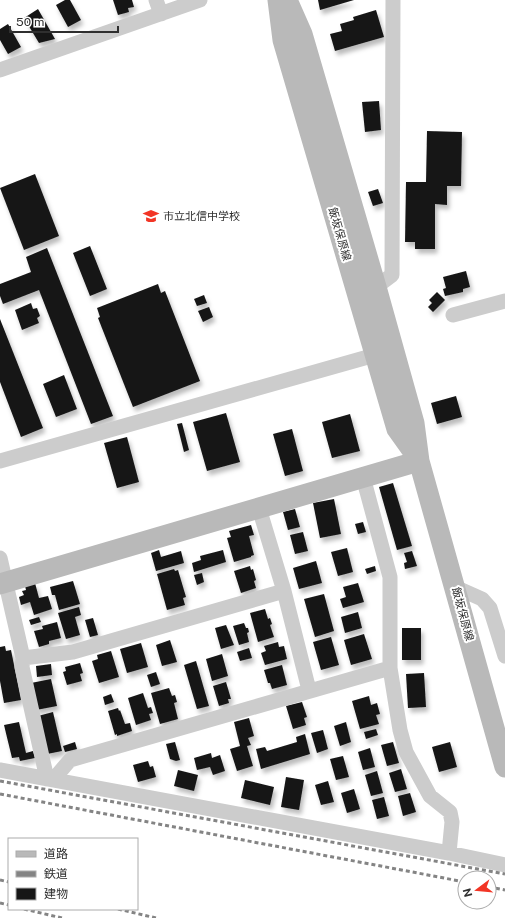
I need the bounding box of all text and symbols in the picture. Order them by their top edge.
scale bar [10,8,118,34]
text: 50 m [16,15,44,29]
street label: 飯坂保原線 [327,206,353,262]
school or university icon: 市立北信中学校 [142,207,160,225]
place label: 市立北信中学校 [163,210,240,222]
street label: 飯坂保原線 [450,586,476,642]
legend [8,838,138,910]
text: 道路 [44,847,68,861]
text: 鉄道 [44,867,68,881]
north arrow [457,870,497,910]
text: 建物 [44,887,68,901]
text: N [460,887,474,899]

